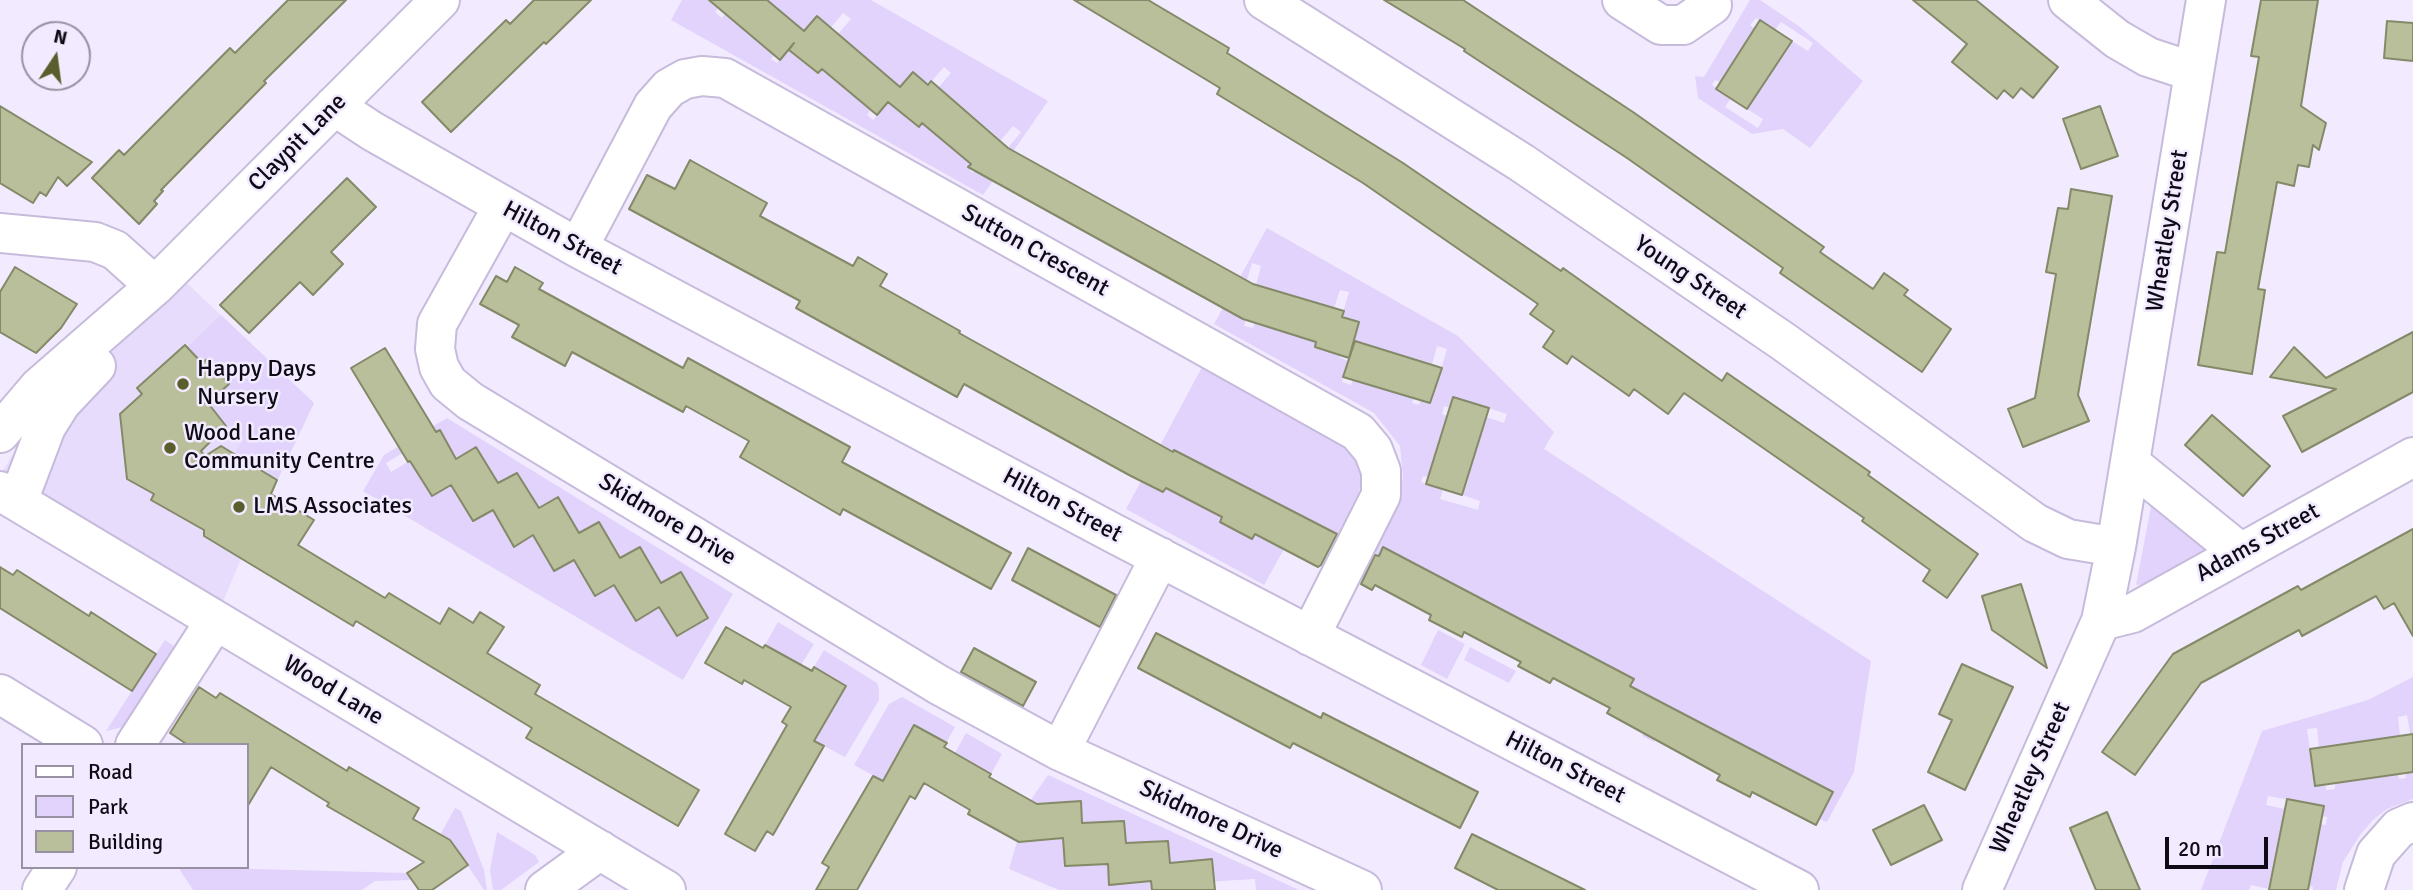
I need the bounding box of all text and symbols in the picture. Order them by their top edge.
north arrow [21,21,91,91]
text: N [51,24,69,51]
street label: Claypit Lane [243,88,353,198]
street label: Wheatley Street [2141,148,2195,314]
street label: Hilton Street [497,196,627,282]
street label: Sutton Crescent [956,199,1114,303]
street label: Young Street [1628,230,1752,326]
place label: Happy Days Nursery [197,356,316,412]
marker: Happy Days Nursery [175,376,191,392]
place label: Wood Lane Community Centre [184,420,375,476]
marker: Wood Lane Community Centre [162,440,178,456]
street label: Hilton Street [997,463,1127,549]
street label: Skidmore Drive [593,468,741,572]
place label: LMS Associates [253,493,412,521]
street label: Adams Street [2191,497,2325,589]
marker: LMS Associates [231,499,247,515]
street label: Wood Lane [278,650,388,732]
street label: Wheatley Street [1985,698,2077,858]
street label: Hilton Street [1500,725,1630,811]
legend [21,743,248,869]
text: Road [88,759,133,785]
street label: Skidmore Drive [1134,774,1288,866]
text: Park [88,794,128,820]
scale bar [2168,824,2271,868]
text: Building [88,829,163,855]
text: 20 m [2178,836,2222,862]

